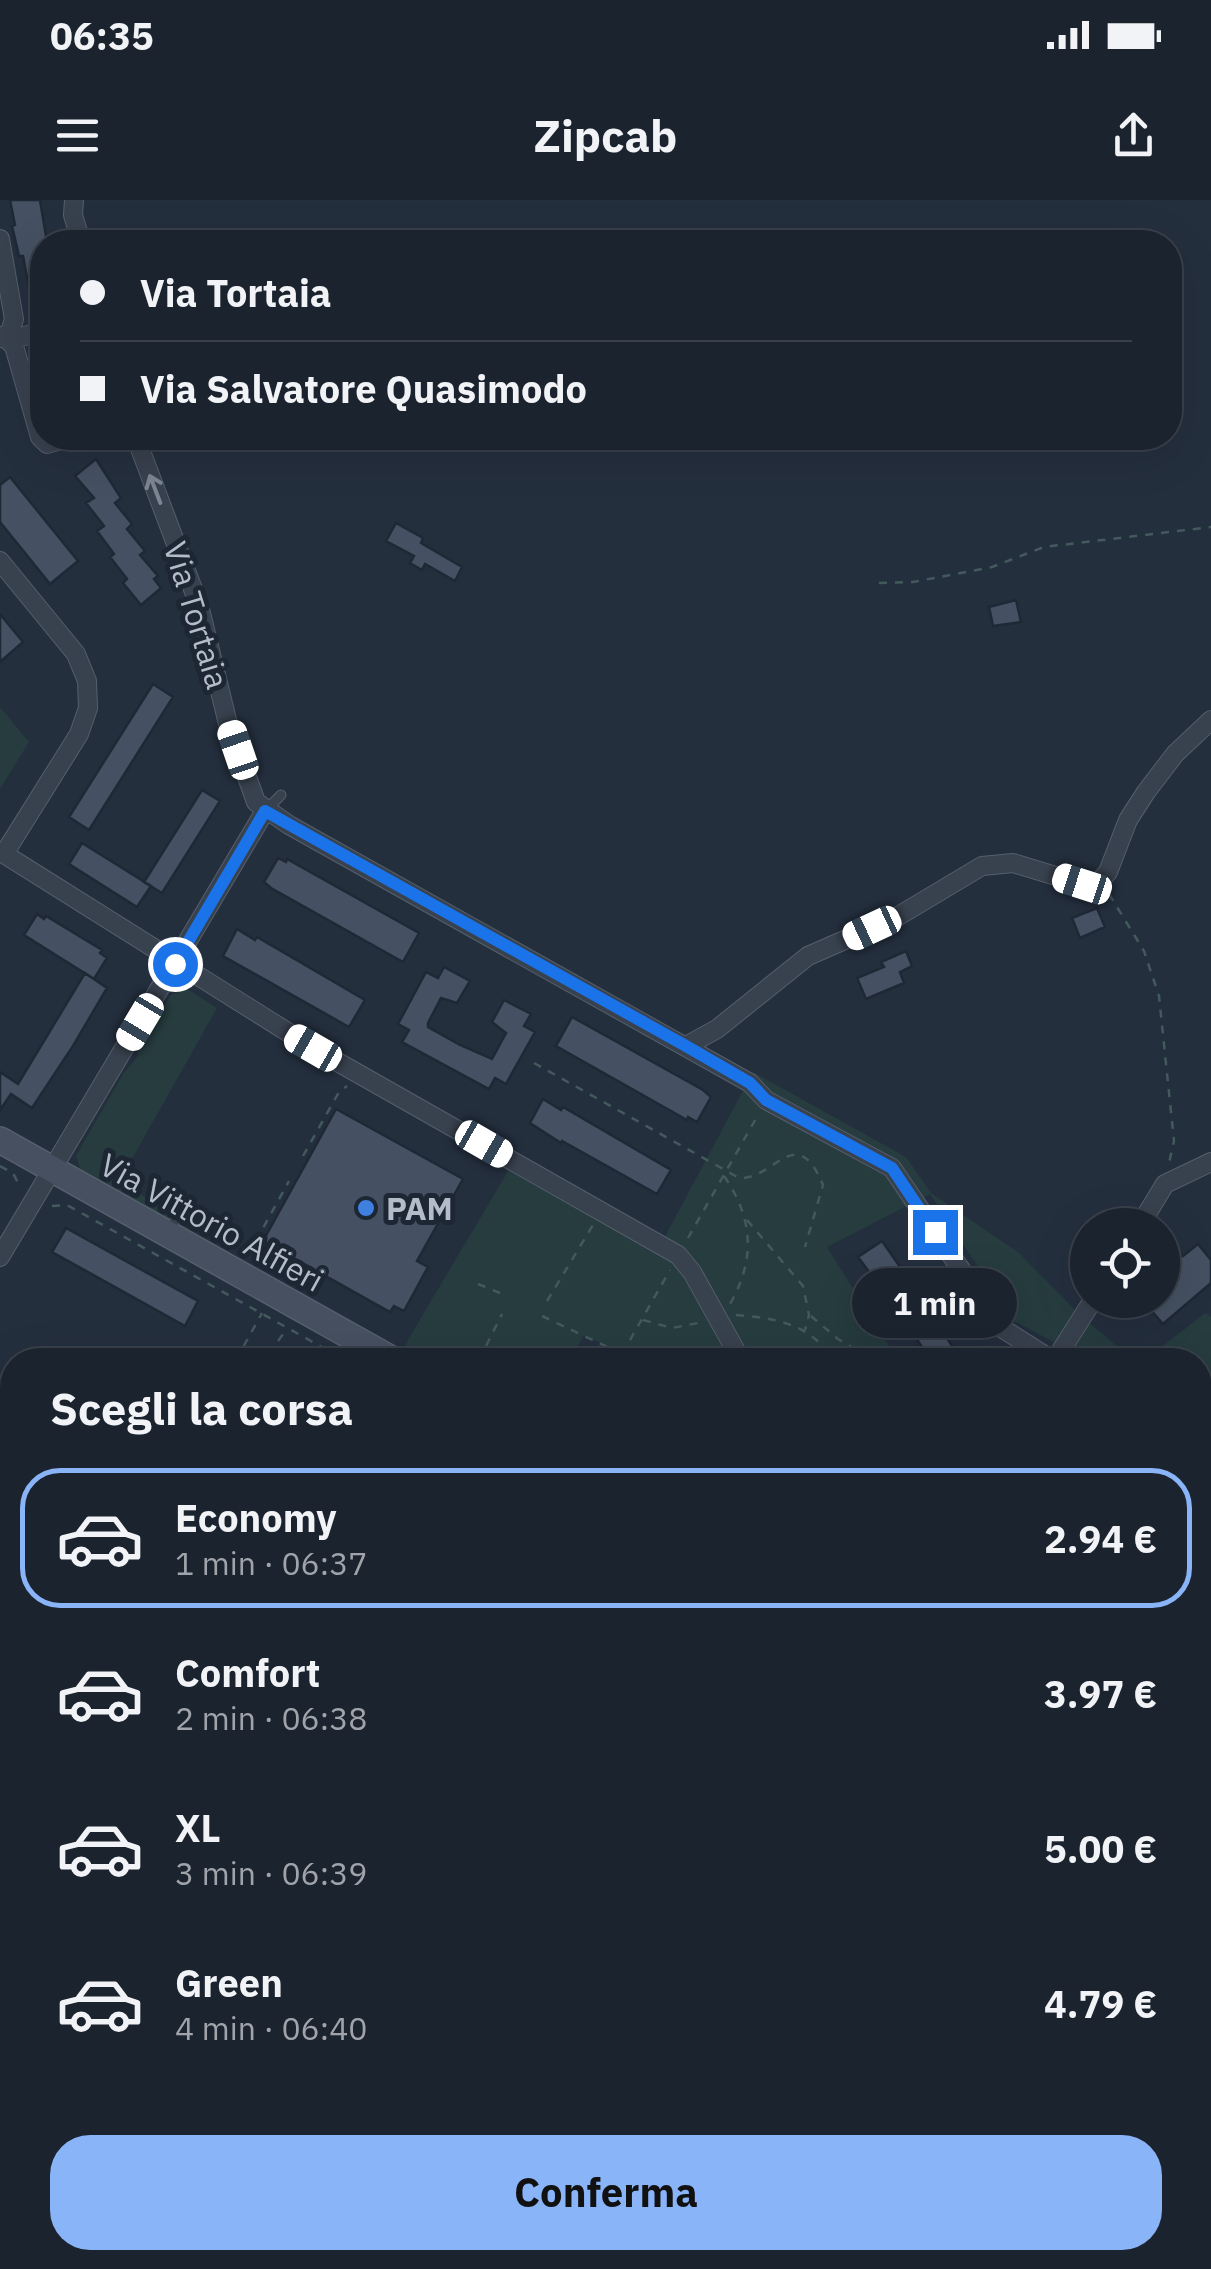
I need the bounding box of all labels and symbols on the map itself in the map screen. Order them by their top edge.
one-way arrow [145,474,163,505]
street label: Via Tortaia [155,536,239,694]
car [214,717,262,783]
car [1049,860,1115,908]
car [838,902,906,954]
route start [153,942,198,987]
car [112,989,168,1055]
car [280,1020,346,1076]
car [451,1116,517,1172]
street label: Via Vittorio Alfieri [93,1143,331,1301]
place label: PAM [386,1187,453,1229]
marker: PAM [355,1197,377,1219]
route end [913,1210,958,1255]
callout: 1 min [852,1267,1018,1337]

